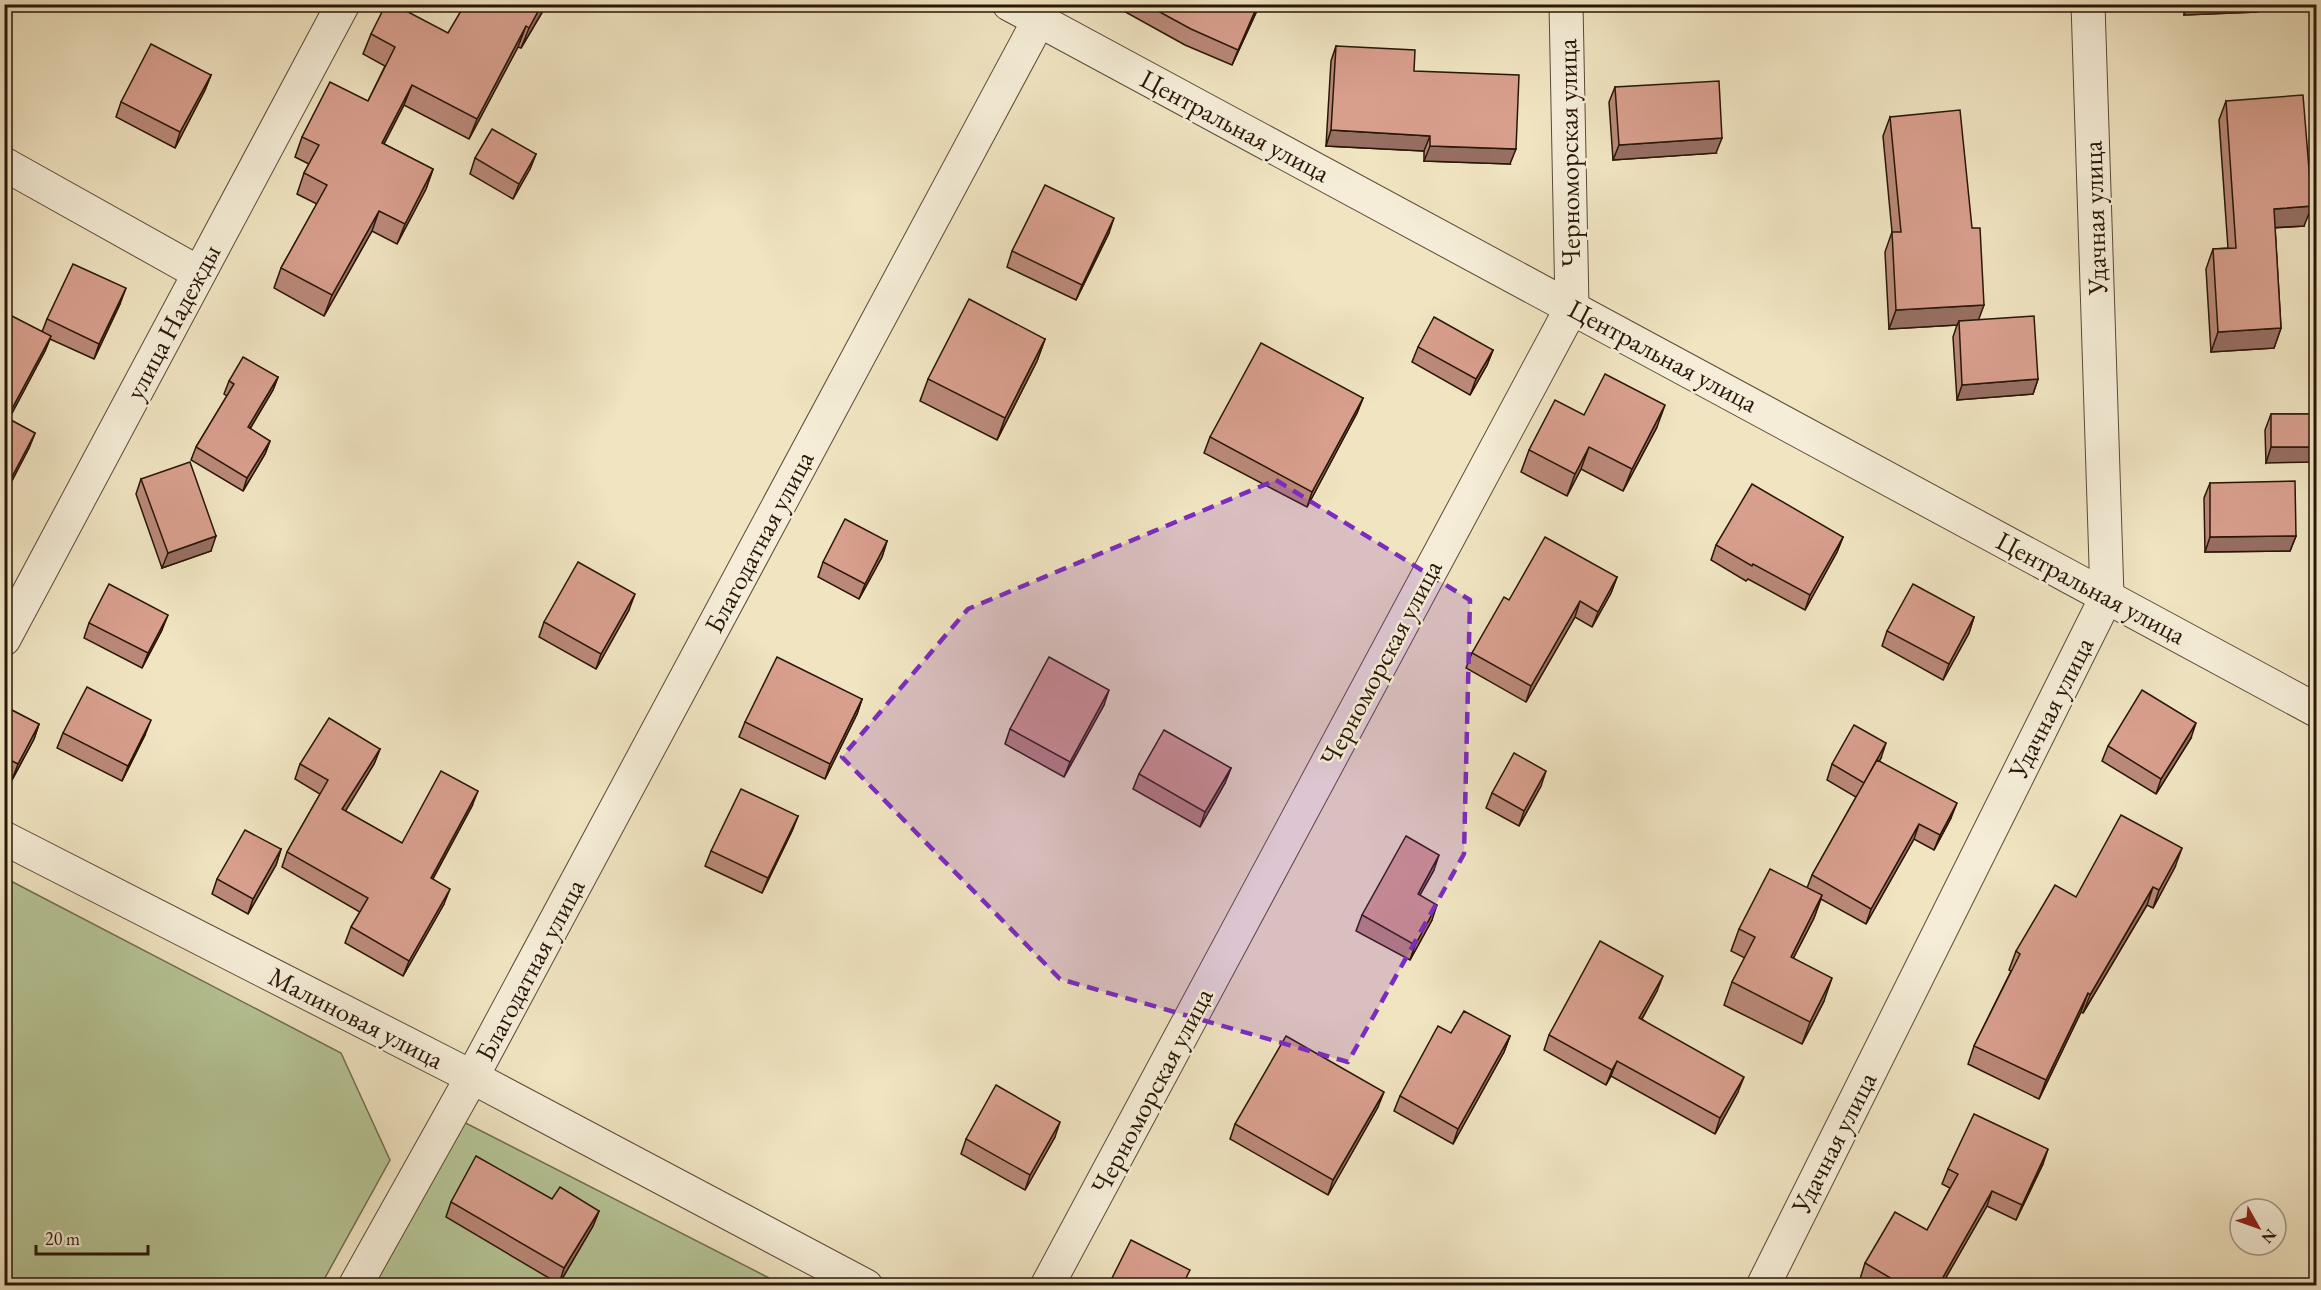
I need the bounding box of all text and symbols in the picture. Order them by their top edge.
street label: Черноморская улица [1549,38,1588,268]
street label: Центральная улица [1134,61,1336,190]
street label: Удачная улица [2074,140,2115,297]
street label: улица Надежды [117,238,228,406]
street label: Центральная улица [1562,291,1764,420]
street label: Благодатная улица [696,444,821,639]
street label: Центральная улица [1990,523,2192,652]
street label: Черноморская улица [1311,553,1450,772]
street label: Удачная улица [1999,631,2101,785]
street label: Благодатная улица [467,872,592,1067]
street label: Малиновая улица [263,958,450,1077]
street label: Черноморская улица [1082,981,1221,1200]
street label: Удачная улица [1782,1066,1884,1220]
north arrow [2228,1197,2288,1257]
scale bar [36,1218,148,1256]
text: N [2257,1225,2281,1248]
text: 20 m [45,1227,80,1250]

